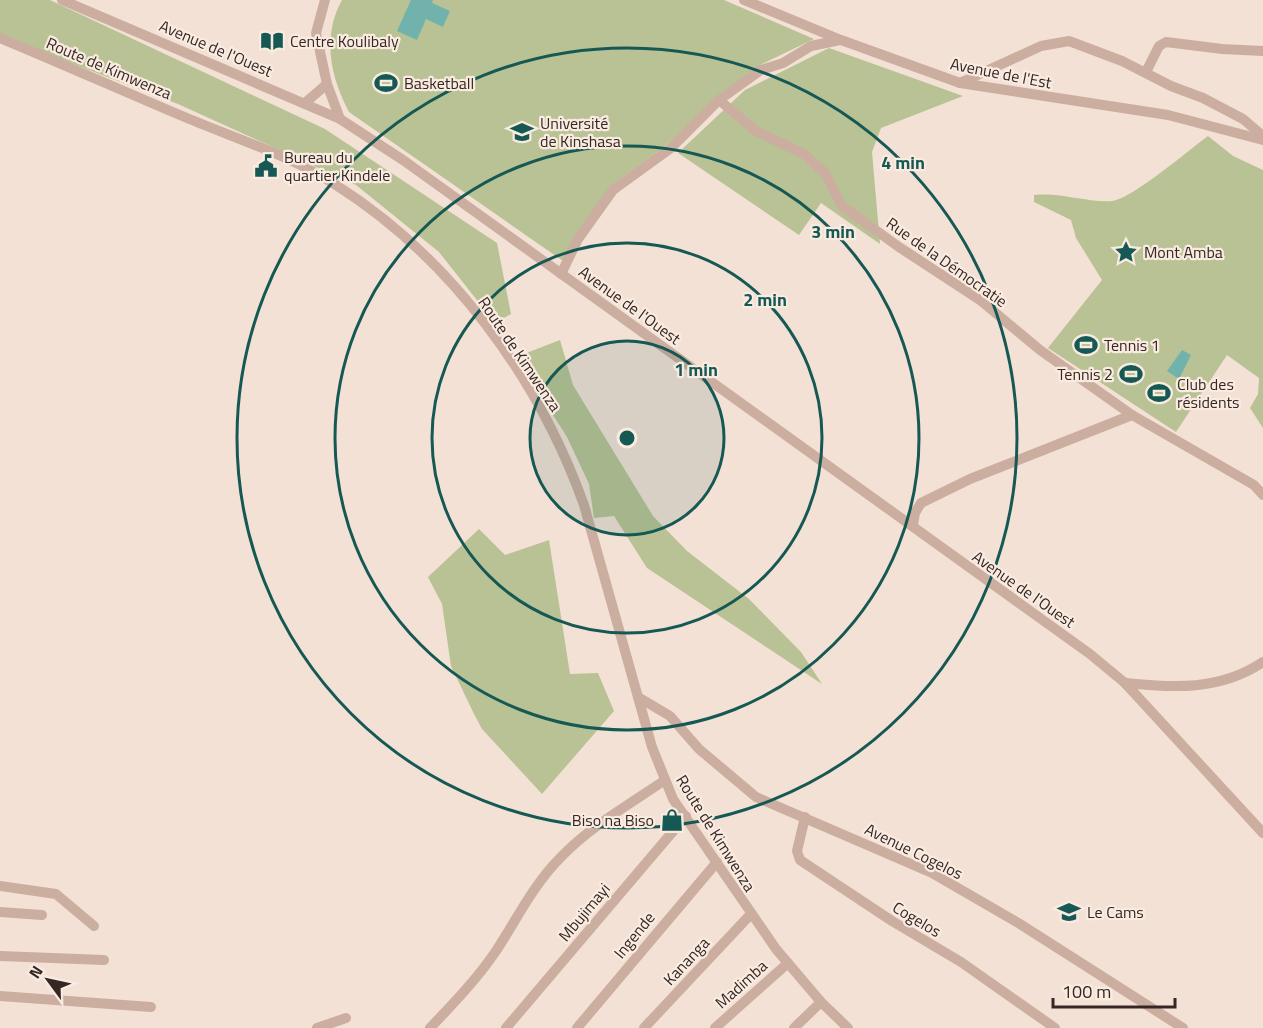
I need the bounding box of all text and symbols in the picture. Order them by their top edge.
street label: Avenue de l'Ouest [156,13,277,83]
library icon: Centre Koulibaly [259,28,285,54]
place label: Centre Koulibaly [290,29,399,53]
street label: Route de Kimwenza [43,31,175,105]
street label: Avenue de l'Est [948,51,1054,95]
sports icon: Basketball [373,70,399,96]
place label: Basketball [404,71,474,95]
place label: Université de Kinshasa [540,111,621,153]
school or university icon: Université de Kinshasa [509,119,535,145]
place label: Bureau du quartier Kindele [284,145,390,187]
text: 4 min [881,149,925,176]
public building icon: Bureau du quartier Kindele [253,153,279,179]
street label: Rue de la Démocratie [881,211,1013,313]
text: 3 min [811,218,855,245]
place icon: Mont Amba [1113,239,1139,265]
place label: Mont Amba [1144,240,1223,264]
street label: Avenue de l'Ouest [574,260,686,350]
text: 2 min [743,286,787,313]
street label: Route de Kimwenza [473,292,567,416]
sports icon: Tennis 1 [1073,332,1099,358]
place label: Tennis 1 [1104,333,1160,357]
text: 1 min [674,356,718,383]
sports icon: Tennis 2 [1118,361,1144,387]
place label: Tennis 2 [1057,362,1113,386]
place label: Club des résidents [1177,372,1240,414]
sports icon: Club des résidents [1146,380,1172,406]
centre of rings [617,428,637,448]
street label: Avenue de l'Ouest [968,545,1081,634]
street label: Route de Kimwenza [670,770,762,896]
shop icon: Biso na Biso [659,807,685,833]
place label: Biso na Biso [572,808,654,832]
street label: Avenue Cogelos [861,817,967,885]
street label: Mbujimayi [552,878,616,946]
street label: Cogelos [888,895,946,943]
school or university icon: Le Cams [1056,899,1082,925]
place label: Le Cams [1087,900,1144,924]
street label: Ingende [608,906,660,964]
street label: Kananga [657,931,715,991]
north arrow [18,950,78,1010]
street label: Madimba [709,954,773,1014]
text: N [22,961,49,983]
scale bar [1053,971,1174,1009]
text: 100 m [1062,978,1111,1005]

